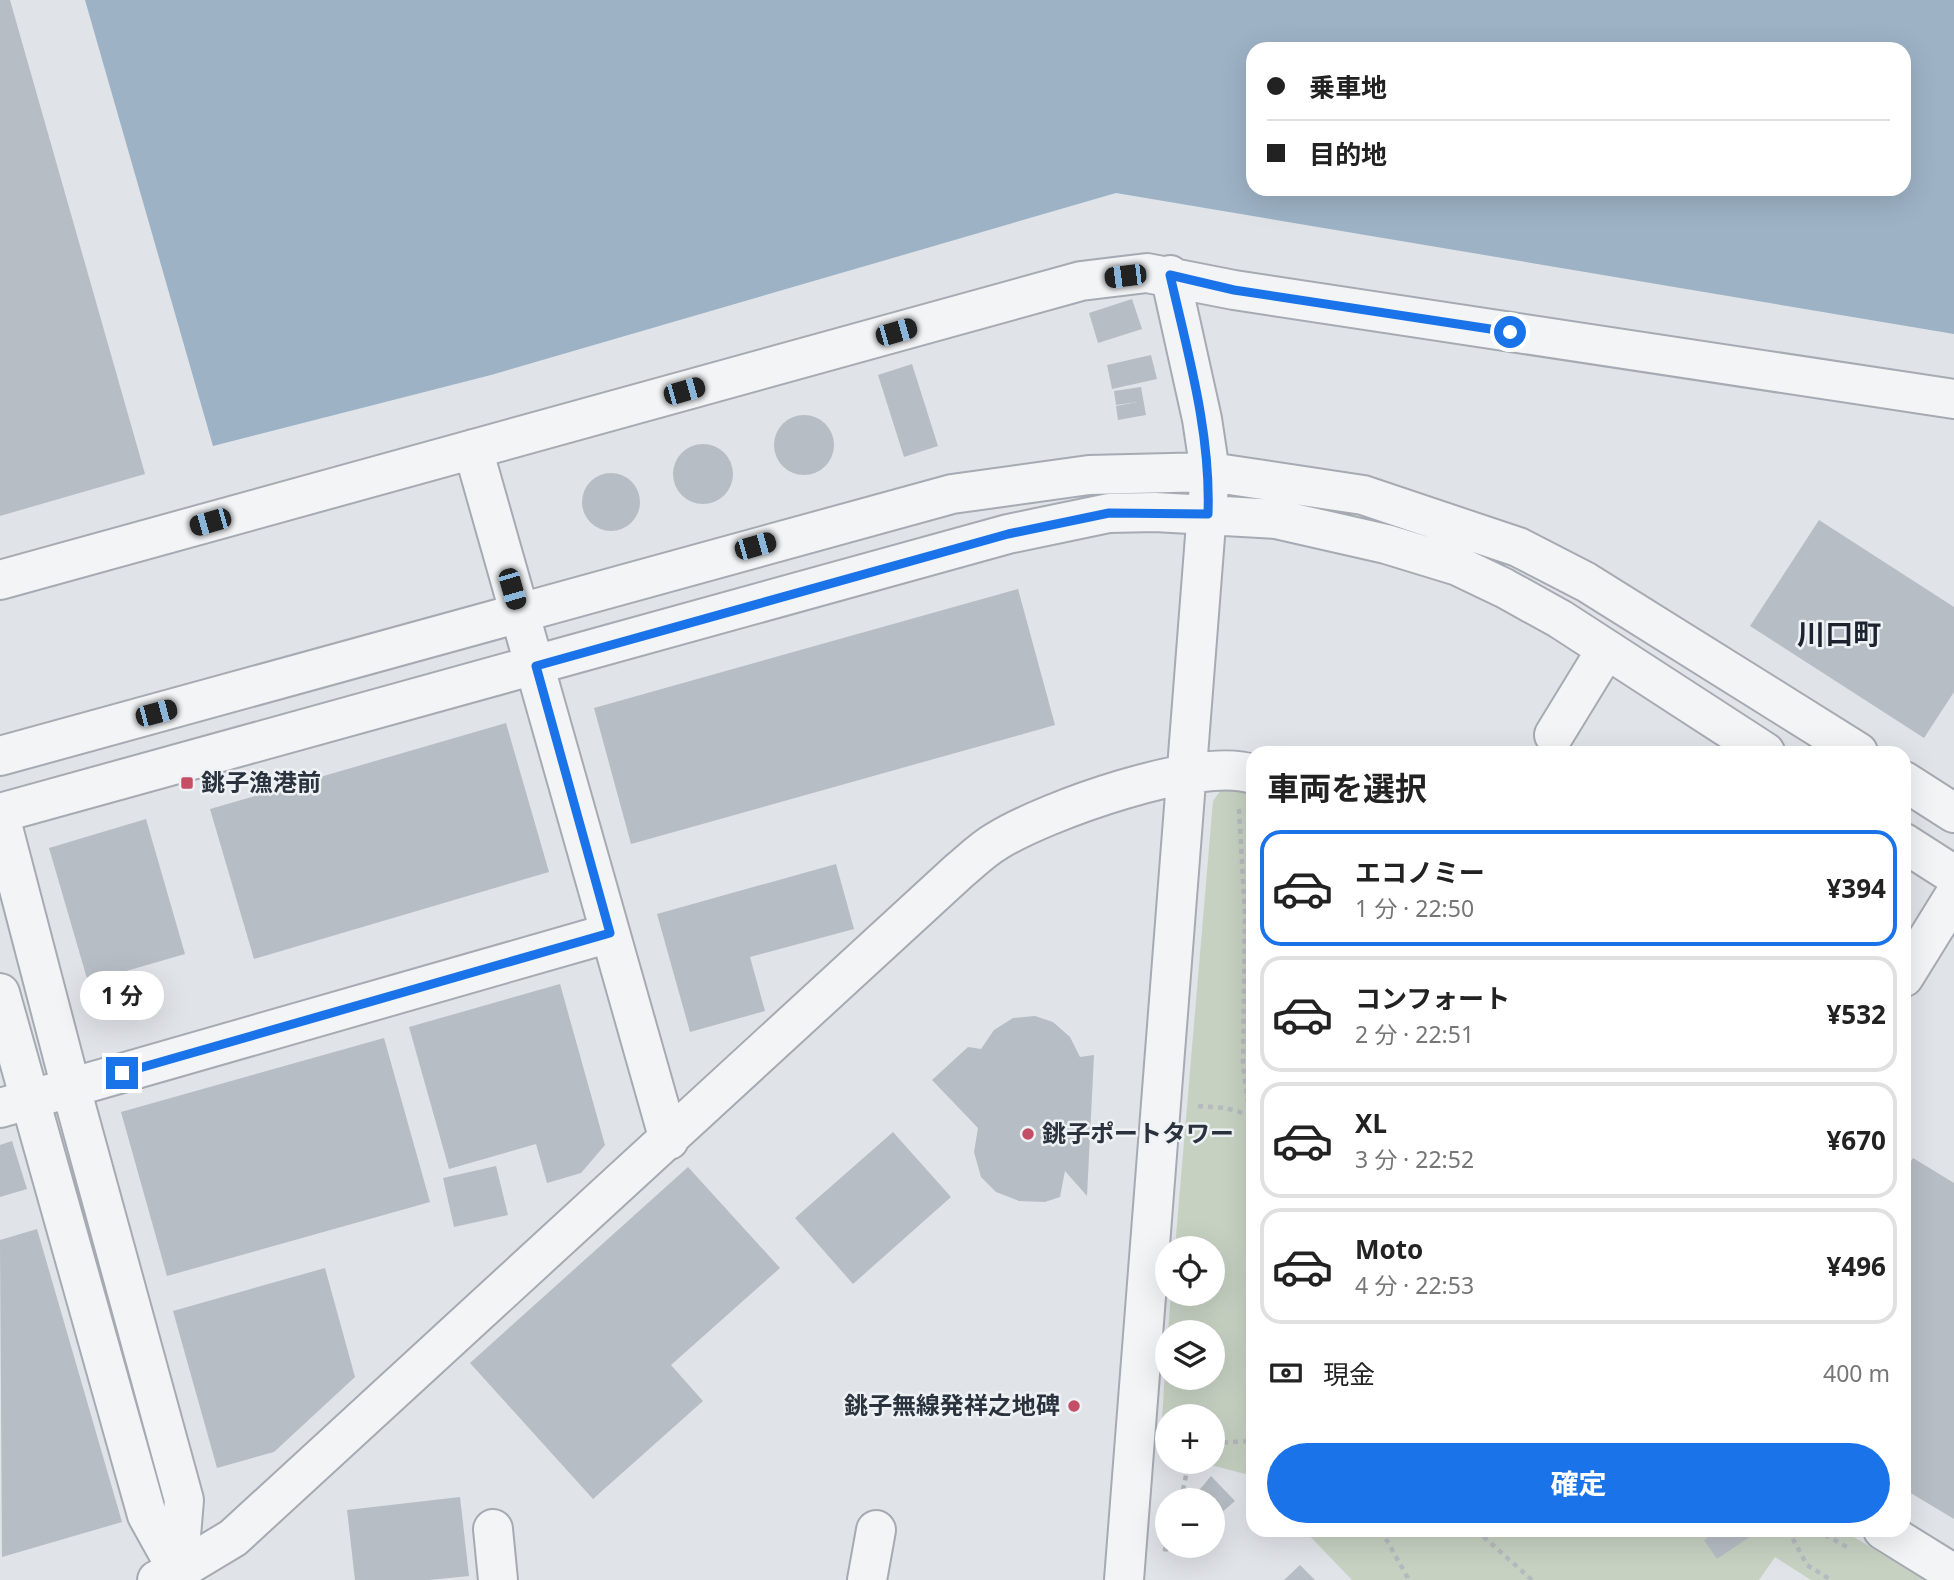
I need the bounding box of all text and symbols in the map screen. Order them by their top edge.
text: 乗車地 [1309,69,1387,105]
text: 目的地 [1309,136,1387,172]
car [1103,263,1148,289]
car [873,316,920,348]
route start [1494,316,1526,348]
car [661,375,708,407]
car [187,506,234,538]
car [732,530,779,562]
car [497,566,528,612]
district label: 川口町 [1797,614,1881,652]
car [133,697,180,729]
place label: 銚子漁港前 [201,765,321,798]
text: 車両を選択 [1267,766,1427,809]
marker: 銚子漁港前 [179,775,195,791]
text: エコノミー [1355,854,1485,890]
icon: car [1271,857,1334,920]
text: ¥394 [1827,870,1886,906]
text: 1 分 · 22:50 [1355,892,1474,924]
callout: 1 分 [80,972,164,1020]
text: 1 分 [101,979,143,1011]
text: コンフォート [1355,980,1510,1016]
icon: car [1271,983,1334,1046]
text: ¥532 [1827,996,1886,1032]
text: 2 分 · 22:51 [1355,1018,1474,1050]
route end [106,1057,138,1089]
text: XL [1355,1105,1387,1141]
icon: car [1271,1109,1334,1172]
place label: 銚子ポートタワー [1042,1116,1234,1149]
text: ¥670 [1827,1122,1886,1158]
marker: 銚子ポートタワー [1020,1126,1036,1142]
text: 3 分 · 22:52 [1355,1143,1474,1175]
text: Moto [1355,1231,1423,1267]
icon: car [1271,1235,1334,1298]
map controls [1155,1236,1225,1558]
button: locate [1155,1236,1225,1306]
text: ¥496 [1827,1248,1886,1284]
text: 4 分 · 22:53 [1355,1269,1474,1301]
button: layers [1155,1320,1225,1390]
icon: cash [1267,1354,1305,1392]
text: 現金 [1323,1356,1375,1392]
text: 400 m [1823,1357,1890,1389]
place label: 銚子無線発祥之地碑 [844,1388,1060,1421]
marker: 銚子無線発祥之地碑 [1066,1398,1082,1414]
button: + [1155,1404,1225,1474]
button: 確定 [1267,1443,1890,1523]
button: − [1155,1488,1225,1558]

